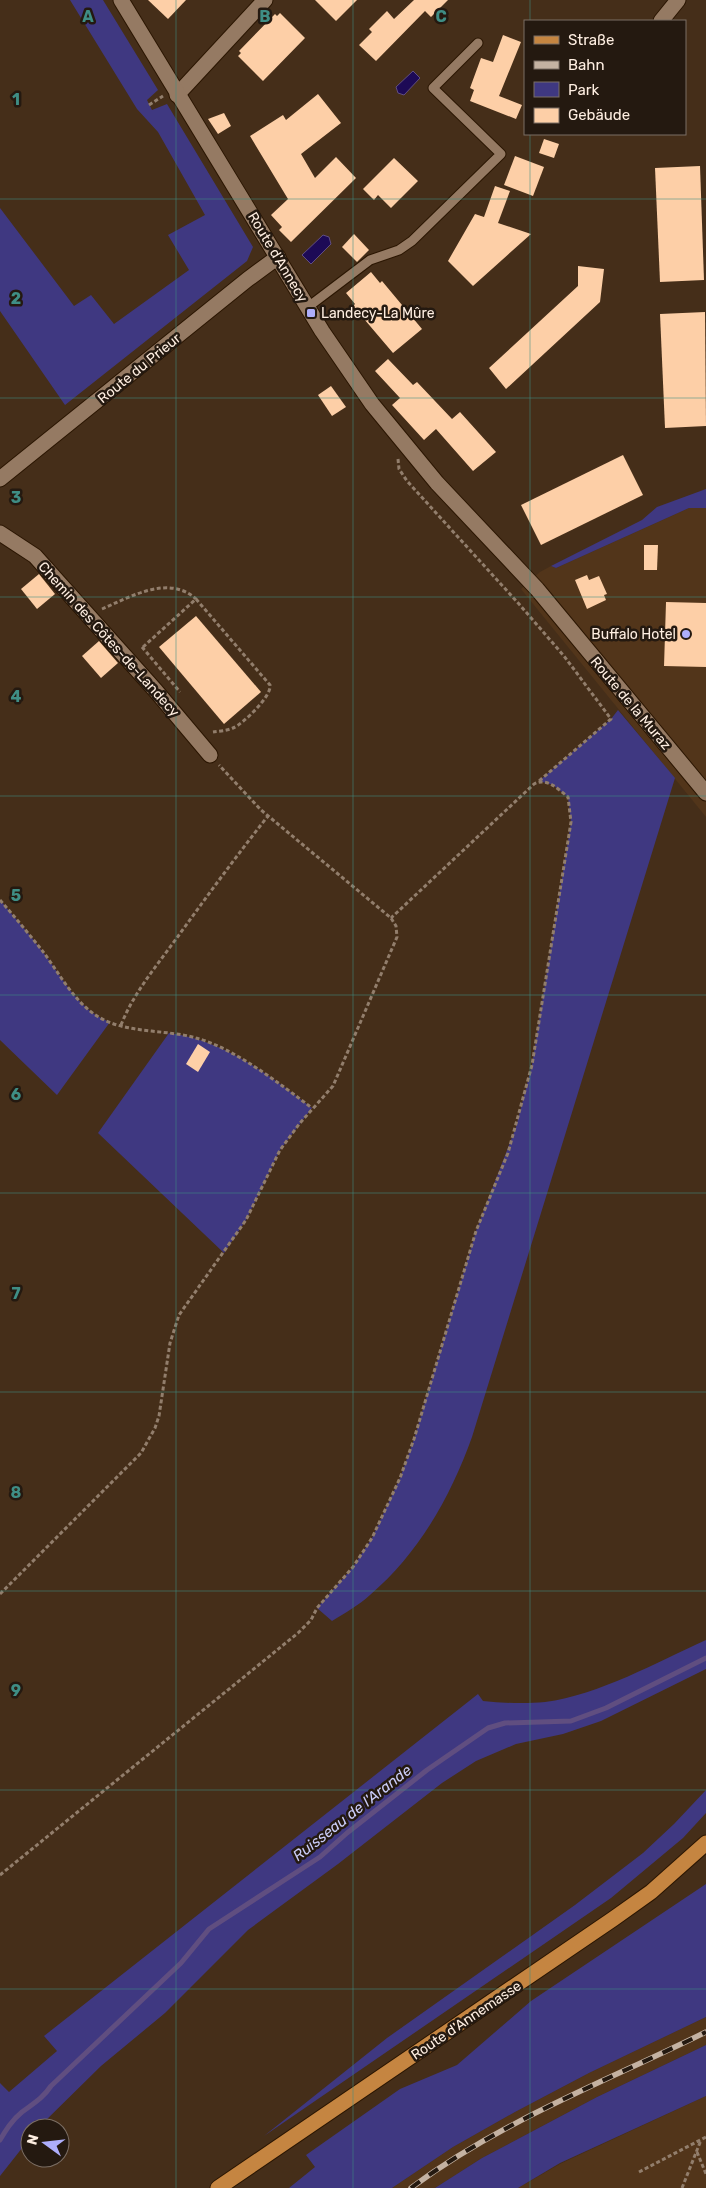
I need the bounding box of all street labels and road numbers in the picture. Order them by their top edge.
street label: Route d'Annecy [244,209,311,306]
street label: Route du Prieur [94,329,185,407]
street label: Chemin des Côtes-de-Landecy [34,558,183,721]
street label: Route de la Muraz [587,653,674,753]
street label: Route d'Annemasse [408,1977,525,2064]

